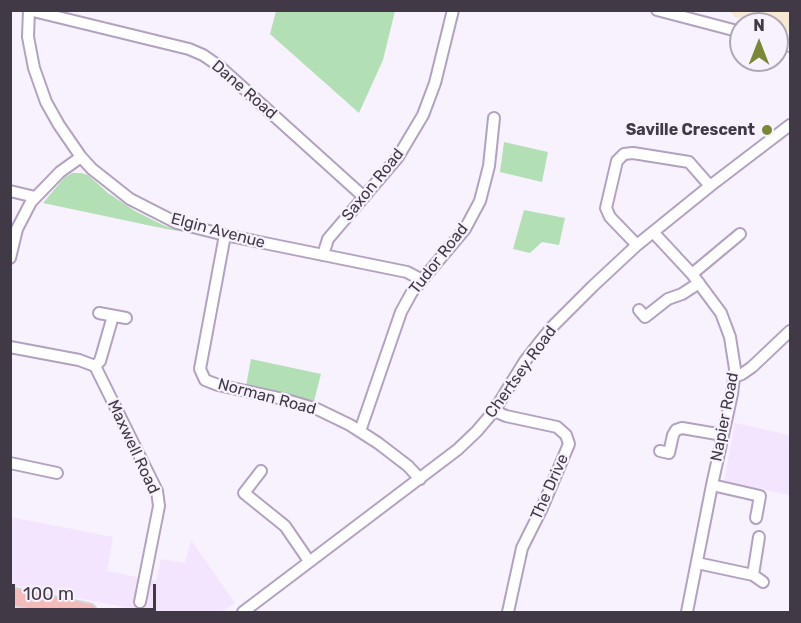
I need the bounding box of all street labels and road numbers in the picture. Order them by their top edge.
street label: Dane Road [207,56,281,124]
street label: Saxon Road [338,145,408,225]
street label: Elgin Avenue [169,209,267,253]
street label: Tudor Road [406,220,472,298]
street label: Chertsey Road [481,322,561,422]
street label: Napier Road [707,371,743,463]
street label: Norman Road [216,375,318,419]
street label: Maxwell Road [103,397,163,497]
street label: The Drive [527,451,573,523]

